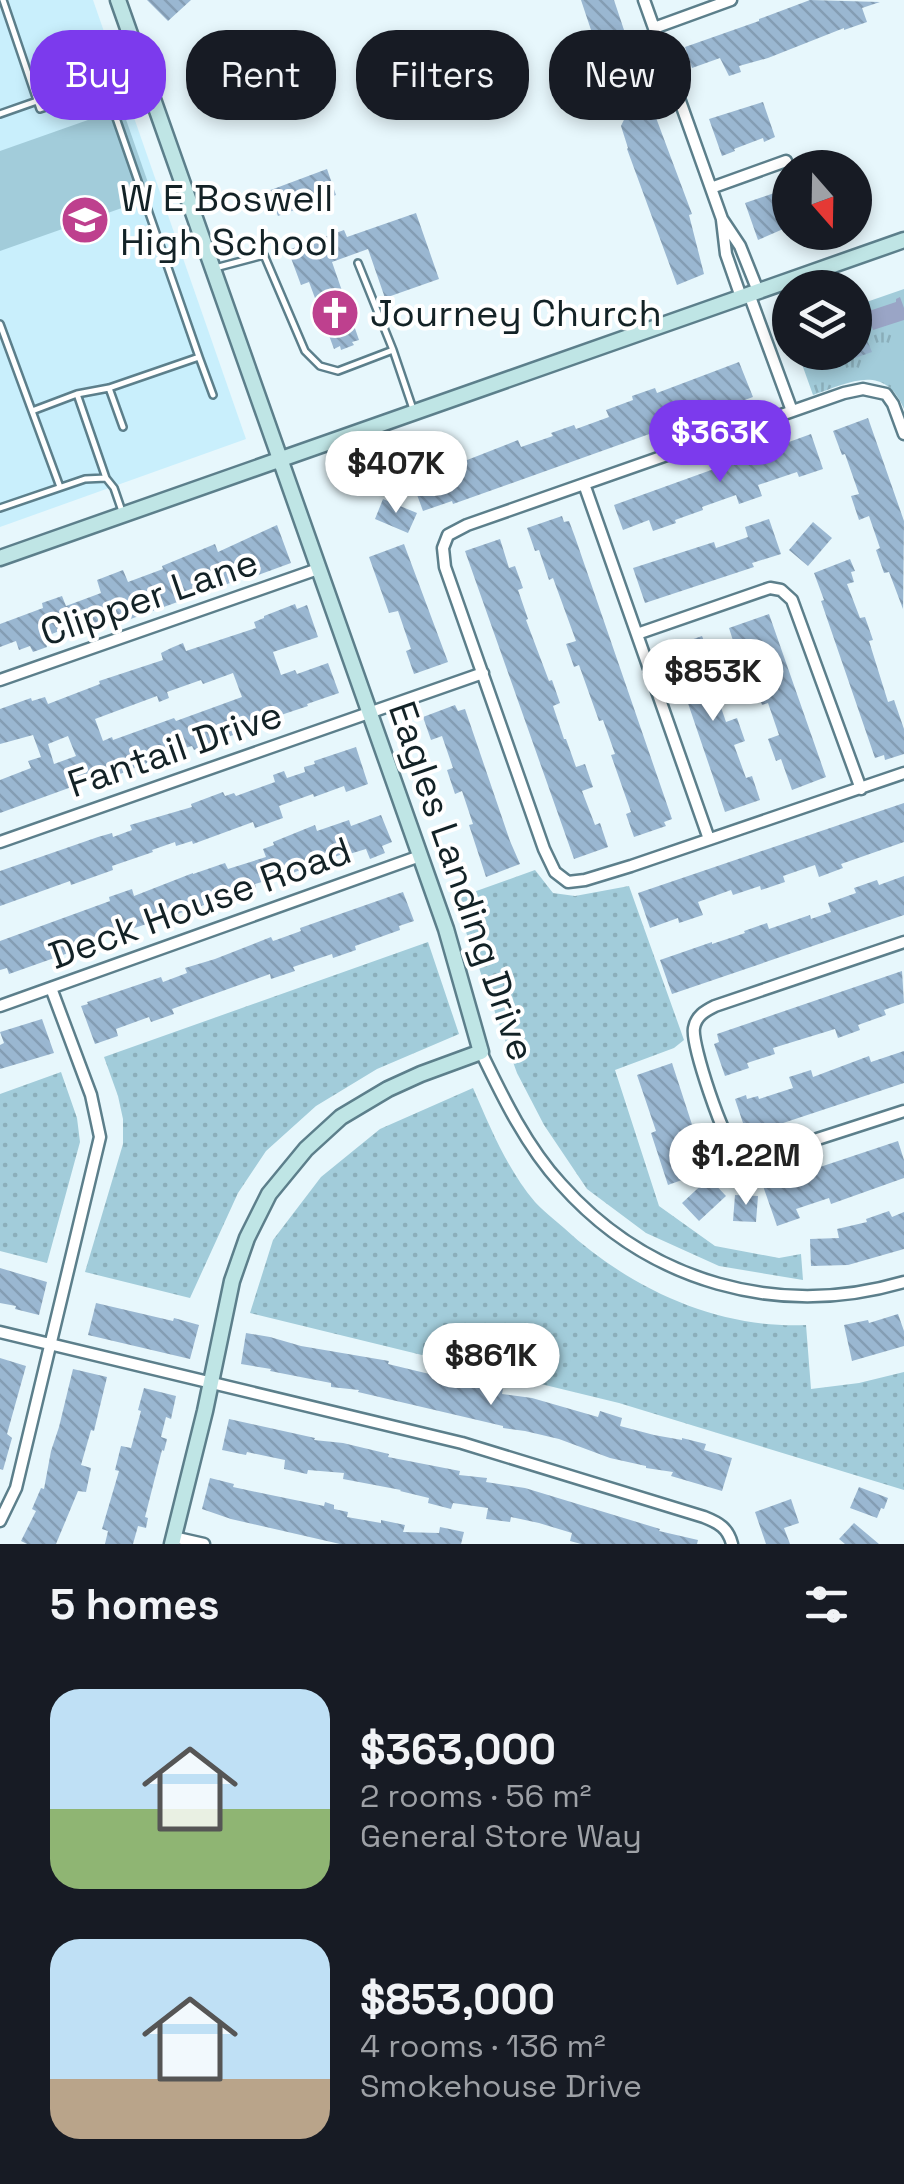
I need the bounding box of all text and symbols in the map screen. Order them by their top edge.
chip: Buy [30,30,166,120]
chip: Rent [186,30,336,120]
chip: Filters [356,30,529,120]
chip: New [549,30,691,120]
north arrow [772,150,872,250]
map controls [772,150,872,370]
place label: W E Boswell High School [120,174,337,266]
school or university icon: W E Boswell High School [59,194,111,246]
button: layers [772,270,872,370]
church icon: Journey Church [309,287,361,339]
place label: Journey Church [370,289,662,337]
pin: $363K [650,400,790,485]
text: $363K [671,412,769,452]
pin: $407K [326,431,466,516]
text: $407K [347,443,445,483]
street label: Clipper Lane [34,537,264,657]
pin: $853K [643,639,783,724]
text: $853K [664,651,762,691]
street label: Fantail Drive [62,690,288,808]
street label: Eagles Landing Drive [378,695,546,1067]
street label: Deck House Road [42,826,358,980]
pin: $1.22M [665,1123,827,1208]
text: $1.22M [691,1135,801,1175]
pin: $861K [421,1323,561,1408]
text: $861K [445,1335,537,1375]
icon: filters [799,1577,854,1632]
text: 5 homes [50,1578,220,1631]
text: $363,000 [360,1723,556,1776]
icon: home [130,1729,250,1849]
text: 2 rooms · 56 m² [360,1776,592,1816]
text: General Store Way [360,1816,642,1856]
text: $853,000 [360,1973,555,2026]
icon: home [130,1979,250,2099]
text: 4 rooms · 136 m² [360,2026,606,2066]
text: Smokehouse Drive [360,2066,642,2106]

